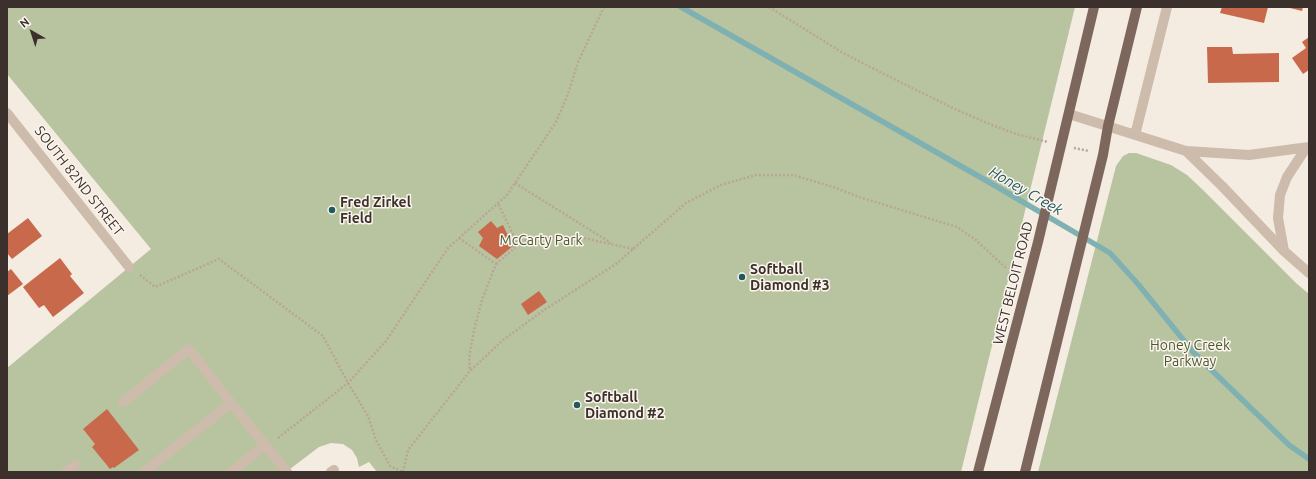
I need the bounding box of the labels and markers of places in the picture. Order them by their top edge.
place label: Fred Zirkel Field [340,194,411,226]
marker: Fred Zirkel Field [327,205,337,215]
place label: Softball Diamond #3 [750,261,830,294]
marker: Softball Diamond #3 [737,272,747,282]
place label: Softball Diamond #2 [585,389,665,422]
marker: Softball Diamond #2 [572,400,582,410]

